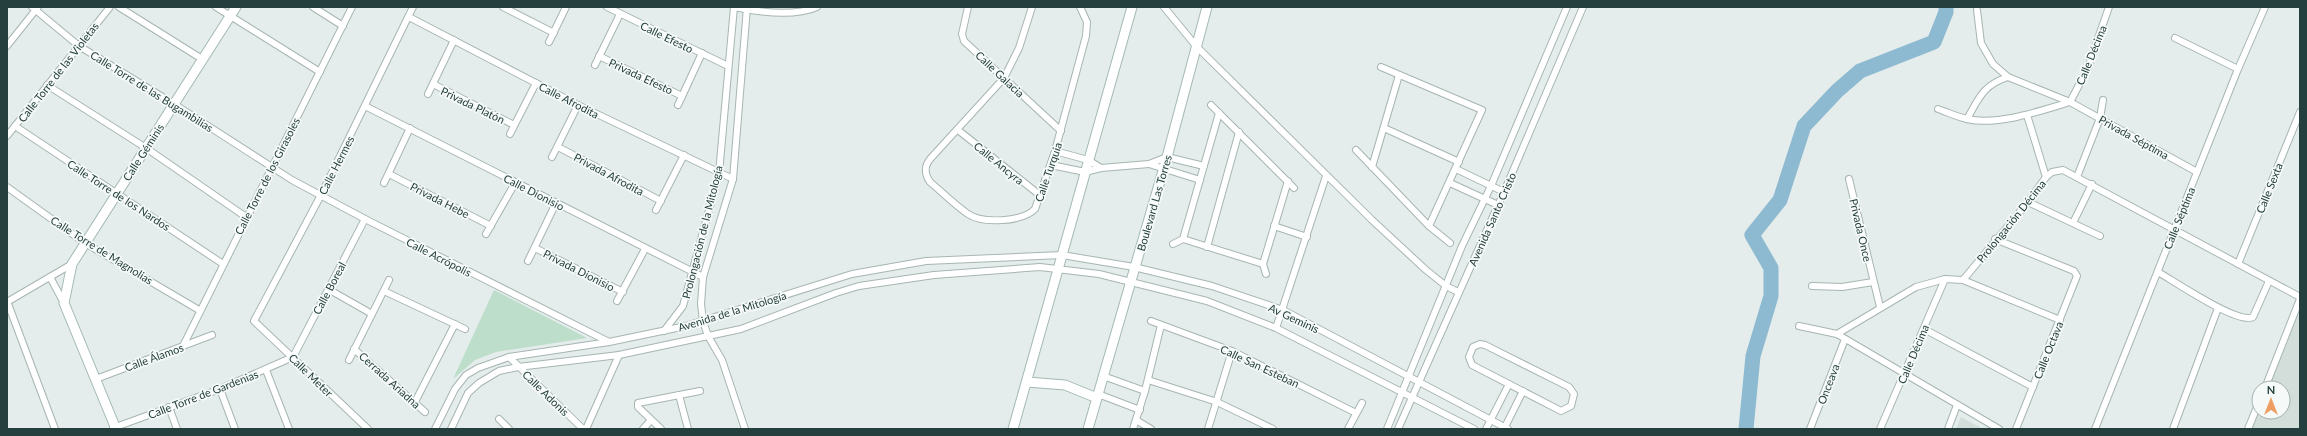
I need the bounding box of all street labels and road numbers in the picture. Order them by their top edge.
street label: Calle Torre de las Violetas [15,19,101,124]
street label: Calle Efesto [638,19,696,55]
street label: Calle Décima [2073,23,2109,87]
street label: Calle Torre de las Bugambilias [88,48,216,134]
street label: Calle Galacia [973,48,1027,100]
street label: Privada Efesto [607,55,675,97]
street label: Calle Afrodita [537,79,601,121]
street label: Privada Platón [439,84,507,126]
street label: Privada Séptima [2097,112,2171,162]
street label: Calle Torre de los Girasoles [232,115,302,237]
street label: Calle Géminis [120,121,166,183]
street label: Calle Hermes [316,133,356,197]
street label: Calle Ancyra [972,139,1026,187]
street label: Calle Turquia [1032,141,1064,203]
street label: Privada Afrodita [572,150,646,198]
street label: Boulevard Las Torres [1134,153,1174,253]
street label: Calle Torre de los Nardos [65,157,173,233]
street label: Calle Sexta [2253,161,2285,215]
street label: Prolongación de la Mitología [679,164,725,300]
street label: Avenida Santo Cristo [1466,170,1518,268]
street label: Calle Dionisio [502,171,566,213]
street label: Prolongación Décima [1974,177,2048,265]
street label: Privada Hebe [408,180,472,221]
street label: Calle Séptima [2161,185,2197,251]
street label: Privada Once [1847,197,1875,263]
street label: Calle Torre de Magnolias [49,213,156,287]
street label: Calle Acrópolis [404,235,474,279]
street label: Privada Dionisio [541,246,617,294]
street label: Calle Boreal [310,260,348,316]
street label: Avenida de la Mitología [676,288,788,334]
street label: Av Geminis [1267,301,1322,335]
street label: Calle Octava [2031,319,2065,381]
street label: Calle Décima [1895,322,1931,386]
street label: Calle Álamos [123,340,185,374]
street label: Calle San Esteban [1219,342,1301,390]
street label: Cerrada Ariadna [357,349,423,411]
street label: Calle Meter [286,351,336,399]
street label: Onceava [1814,362,1842,406]
street label: Calle Torre de Gardenias [146,367,260,421]
street label: Calle Adonis [520,368,572,419]

